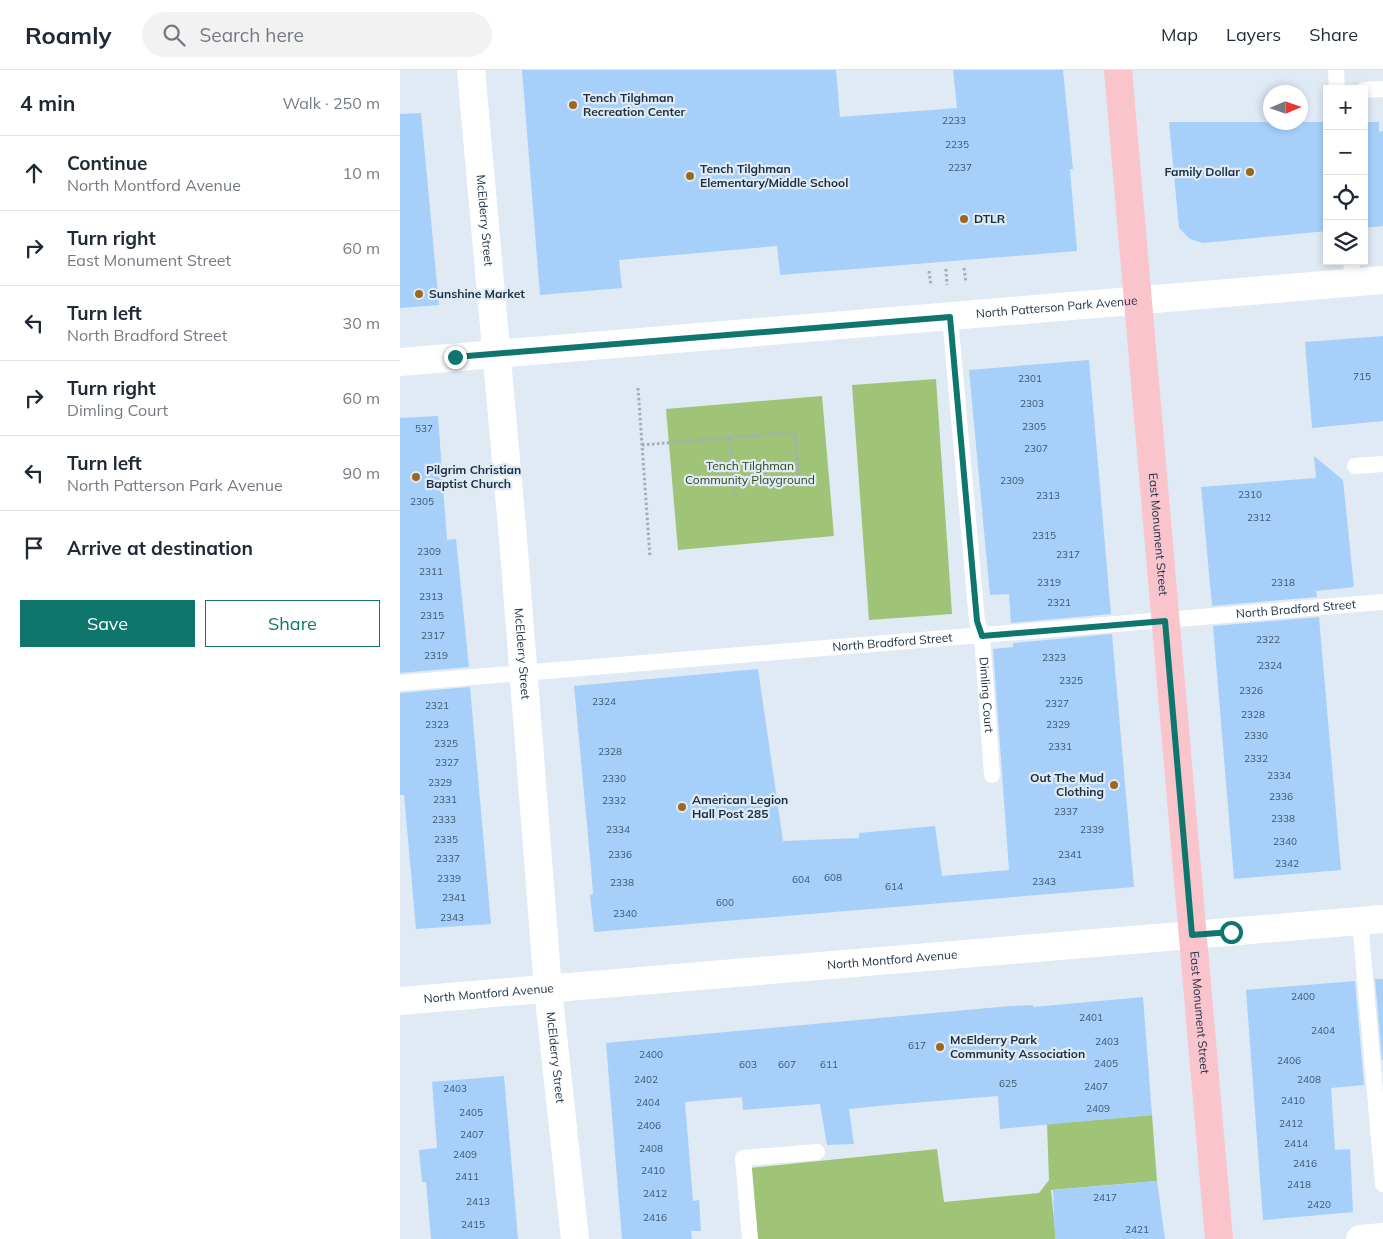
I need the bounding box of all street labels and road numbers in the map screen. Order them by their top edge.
street label: McElderry Street [473,174,497,267]
street label: North Patterson Park Avenue [975,293,1138,321]
street label: East Monument Street [1146,472,1171,596]
street label: North Bradford Street [1235,596,1357,621]
street label: McElderry Street [511,607,534,700]
street label: North Bradford Street [832,630,953,654]
street label: Dimling Court [977,656,997,733]
street label: North Montford Avenue [827,947,958,972]
street label: East Monument Street [1187,950,1213,1074]
street label: North Montford Avenue [423,980,554,1006]
street label: McElderry Street [543,1011,568,1104]

